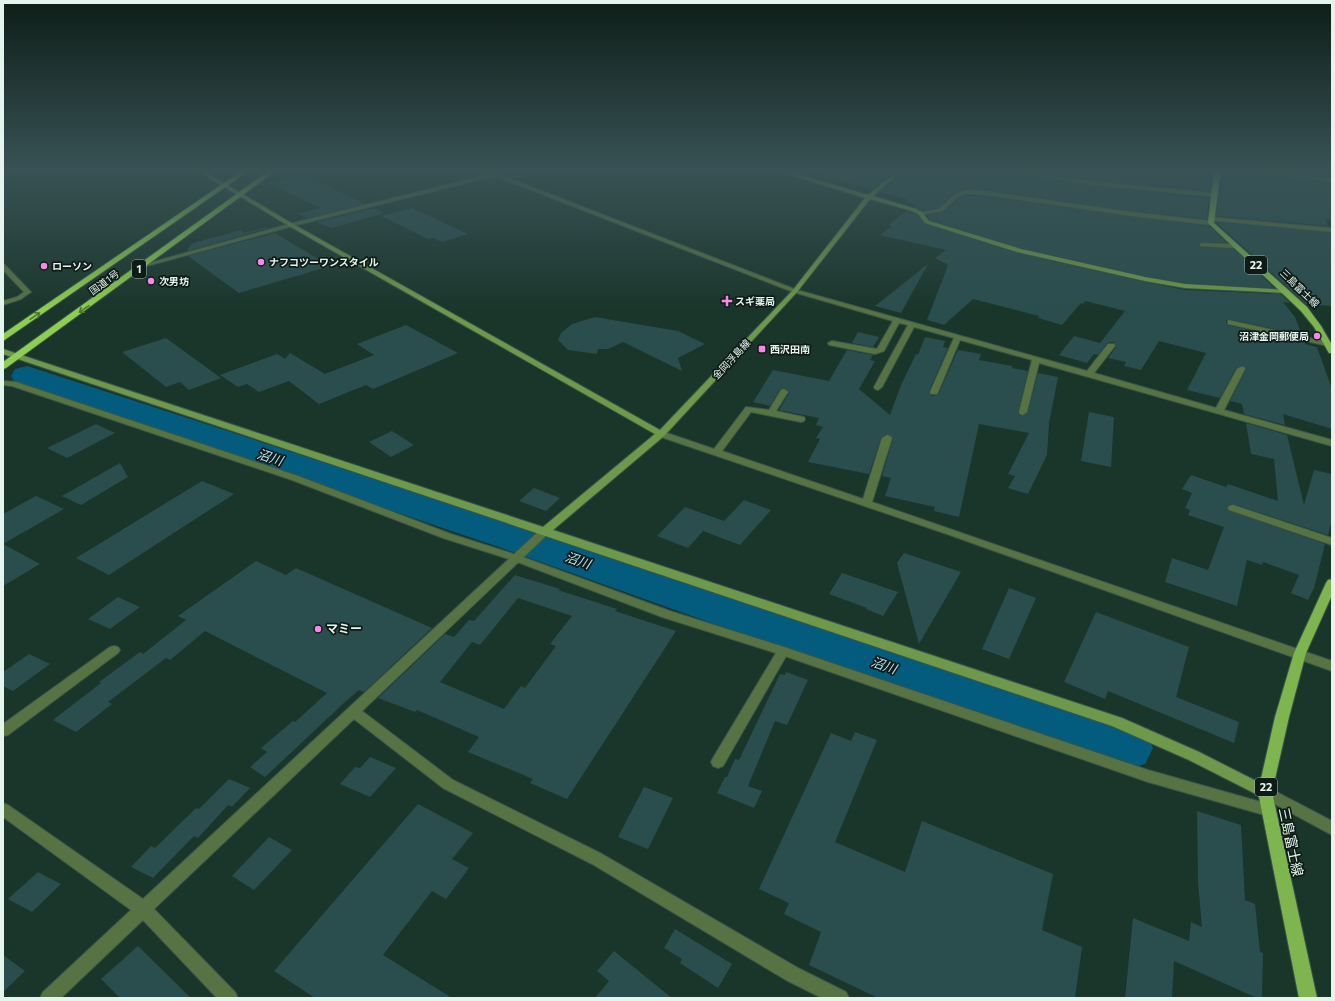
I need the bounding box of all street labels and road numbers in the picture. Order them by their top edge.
road number: 22 [1245,256,1267,274]
road number: 1 [132,260,146,278]
street label: 三島富士線 [1278,266,1322,310]
street label: 国道1号 [87,267,121,297]
street label: 金岡浮島線 [710,337,752,381]
road number: 22 [1255,778,1277,796]
street label: 三島富士線 [1276,806,1307,878]

